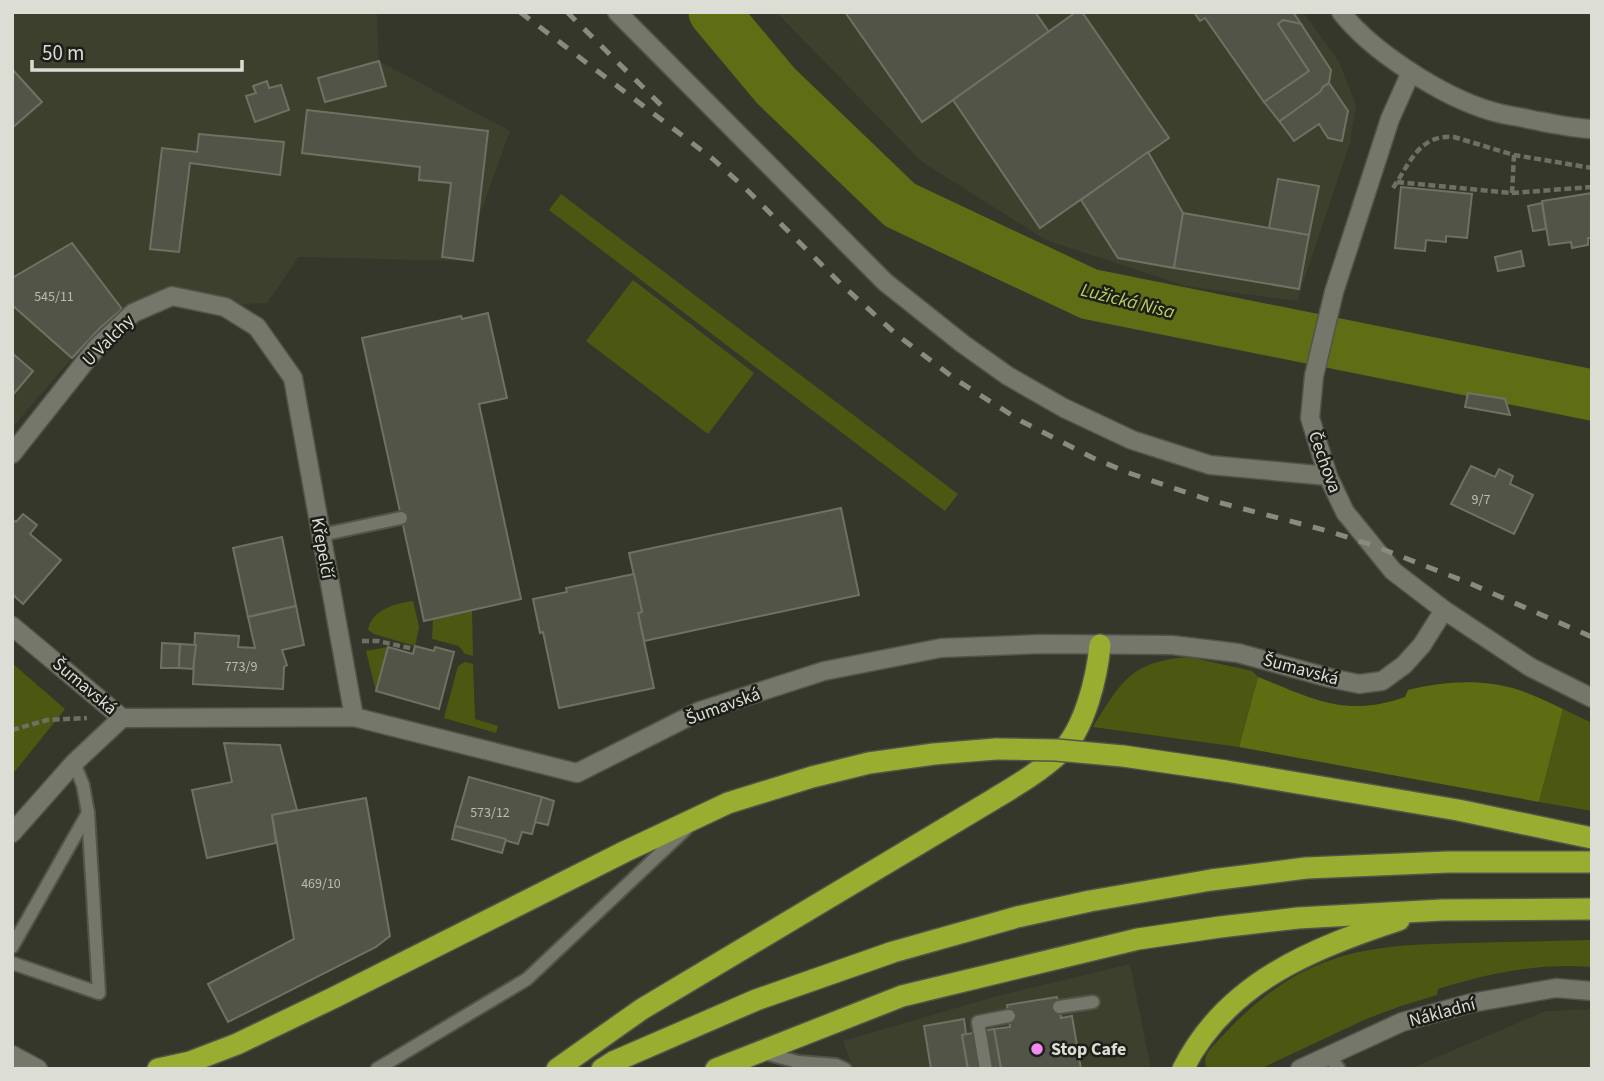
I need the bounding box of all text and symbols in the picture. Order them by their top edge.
scale bar [32,28,242,72]
text: 50 m [42,38,84,68]
water label: Lužická Nisa [1078,277,1177,326]
house number: 545/11 [34,287,74,307]
street label: U Valchy [77,308,140,372]
street label: Čechova [1302,428,1347,497]
house number: 9/7 [1472,490,1490,510]
street label: Křepelčí [305,516,340,581]
street label: Šumavská [1260,647,1341,692]
street label: Šumavská [47,652,122,721]
house number: 773/9 [225,657,257,677]
street label: Šumavská [683,682,764,731]
house number: 573/12 [470,803,510,823]
house number: 469/10 [301,874,341,894]
street label: Nákladní [1406,992,1479,1033]
place label: Stop Cafe [1051,1037,1126,1062]
marker: Stop Cafe [1029,1041,1045,1057]

